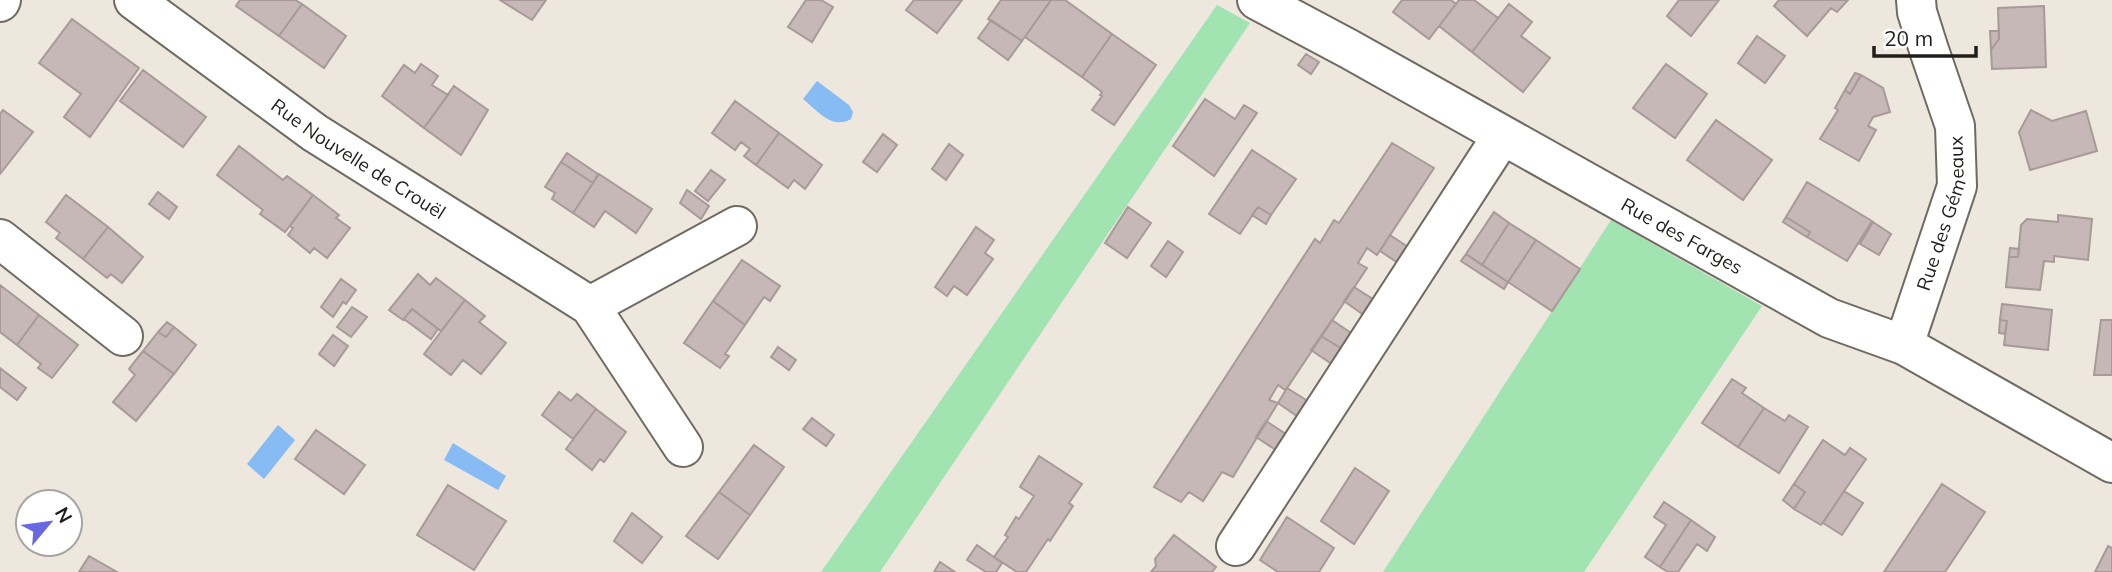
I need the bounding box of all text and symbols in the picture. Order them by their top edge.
scale bar [1874,14,1976,58]
text: 20 m [1884,25,1933,51]
street label: Rue Nouvelle de Crouël [267,93,450,224]
street label: Rue des Gémeaux [1911,136,1971,293]
street label: Rue des Farges [1617,192,1747,279]
north arrow [14,488,84,558]
text: N [50,503,78,527]

